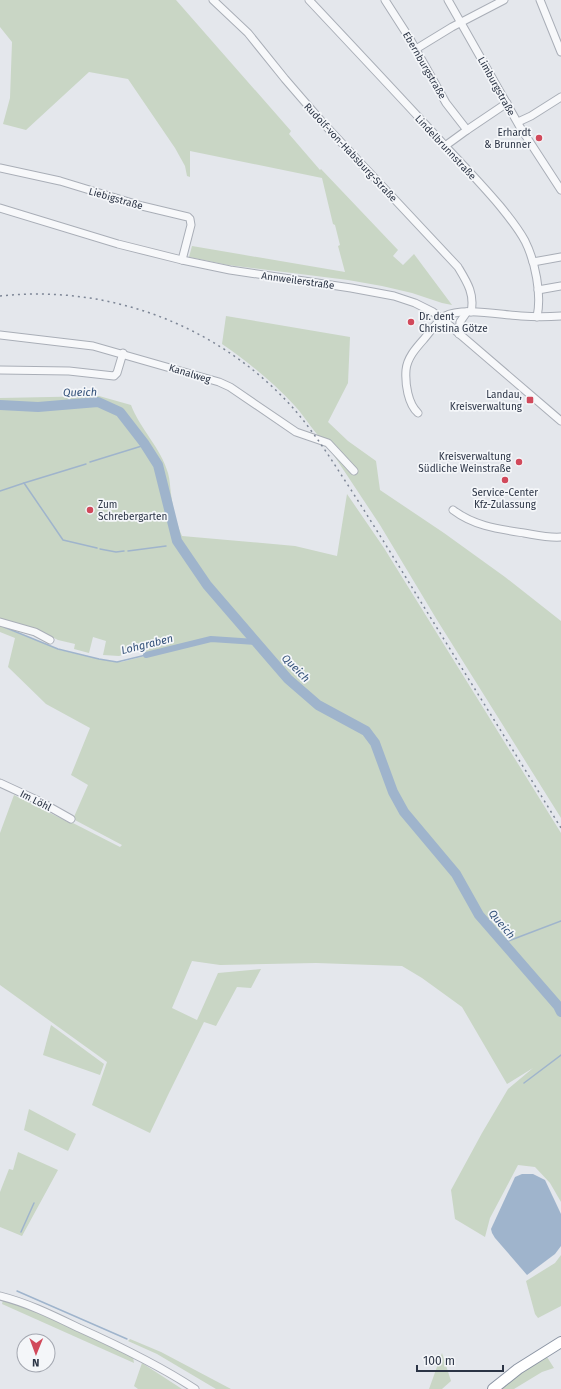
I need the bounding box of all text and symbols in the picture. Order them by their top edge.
street label: Ebernburgstraße [400,30,448,101]
street label: Limburgstraße [475,55,517,118]
street label: Rudolf-von-Habsburg-Straße [301,101,399,205]
street label: Lindelbrunnstraße [412,113,478,182]
place label: Erhardt & Brunner [484,127,531,151]
marker: Erhardt & Brunner [534,133,544,143]
street label: Liebigstraße [87,186,144,212]
street label: Annweilerstraße [261,270,335,292]
place label: Dr. dent Christina Götze [419,311,488,335]
marker: Dr. dent Christina Götze [406,317,416,327]
street label: Kanalweg [167,362,213,386]
water label: Queich [63,386,97,399]
place label: Landau, Kreisverwaltung [450,389,523,413]
marker: Landau, Kreisverwaltung [525,395,535,405]
place label: Kreisverwaltung Südliche Weinstraße [418,451,512,475]
marker: Kreisverwaltung Südliche Weinstraße [514,457,524,467]
marker: Service-Center Kfz-Zulassung [500,475,510,485]
place label: Service-Center Kfz-Zulassung [472,487,538,511]
place label: Zum Schrebergarten [98,499,167,523]
marker: Zum Schrebergarten [85,505,95,515]
water label: Lohgraben [120,632,174,657]
water label: Queich [279,652,312,685]
street label: Im Löhl [18,788,53,814]
water label: Queich [486,907,518,942]
north arrow [16,1333,56,1373]
scale bar [417,1347,503,1373]
text: 100 m [423,1354,455,1368]
text: N [32,1356,40,1369]

